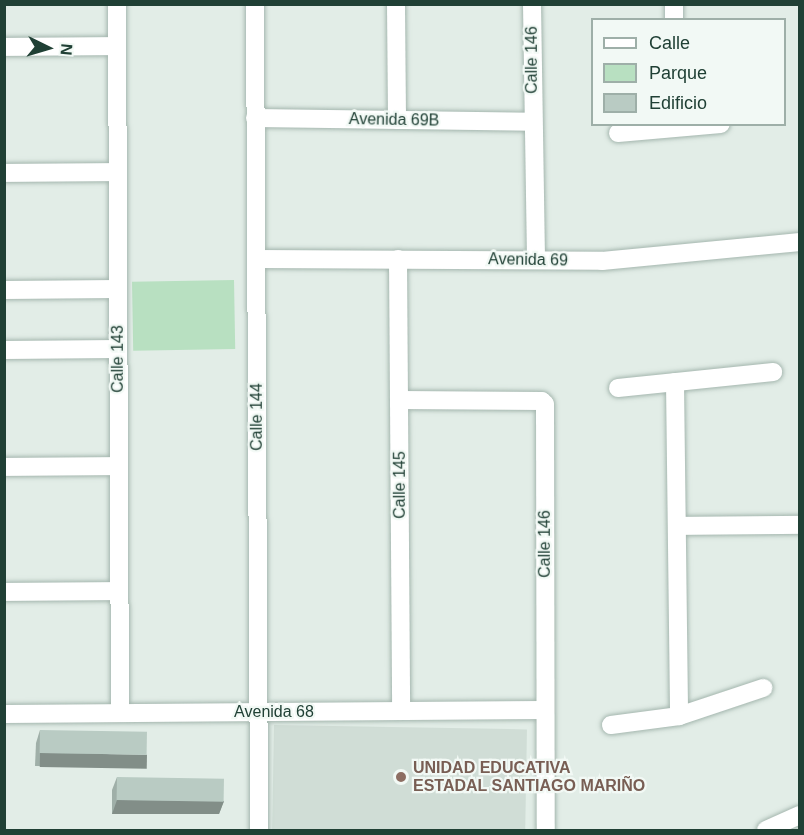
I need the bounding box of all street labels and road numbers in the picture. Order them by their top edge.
street label: Calle 146 [522,26,542,94]
street label: Avenida 69B [349,110,439,130]
street label: Avenida 69 [488,250,568,270]
street label: Calle 143 [108,325,128,393]
street label: Calle 144 [247,383,267,451]
street label: Calle 145 [390,451,410,519]
street label: Calle 146 [535,510,555,578]
street label: Avenida 68 [234,702,314,722]

